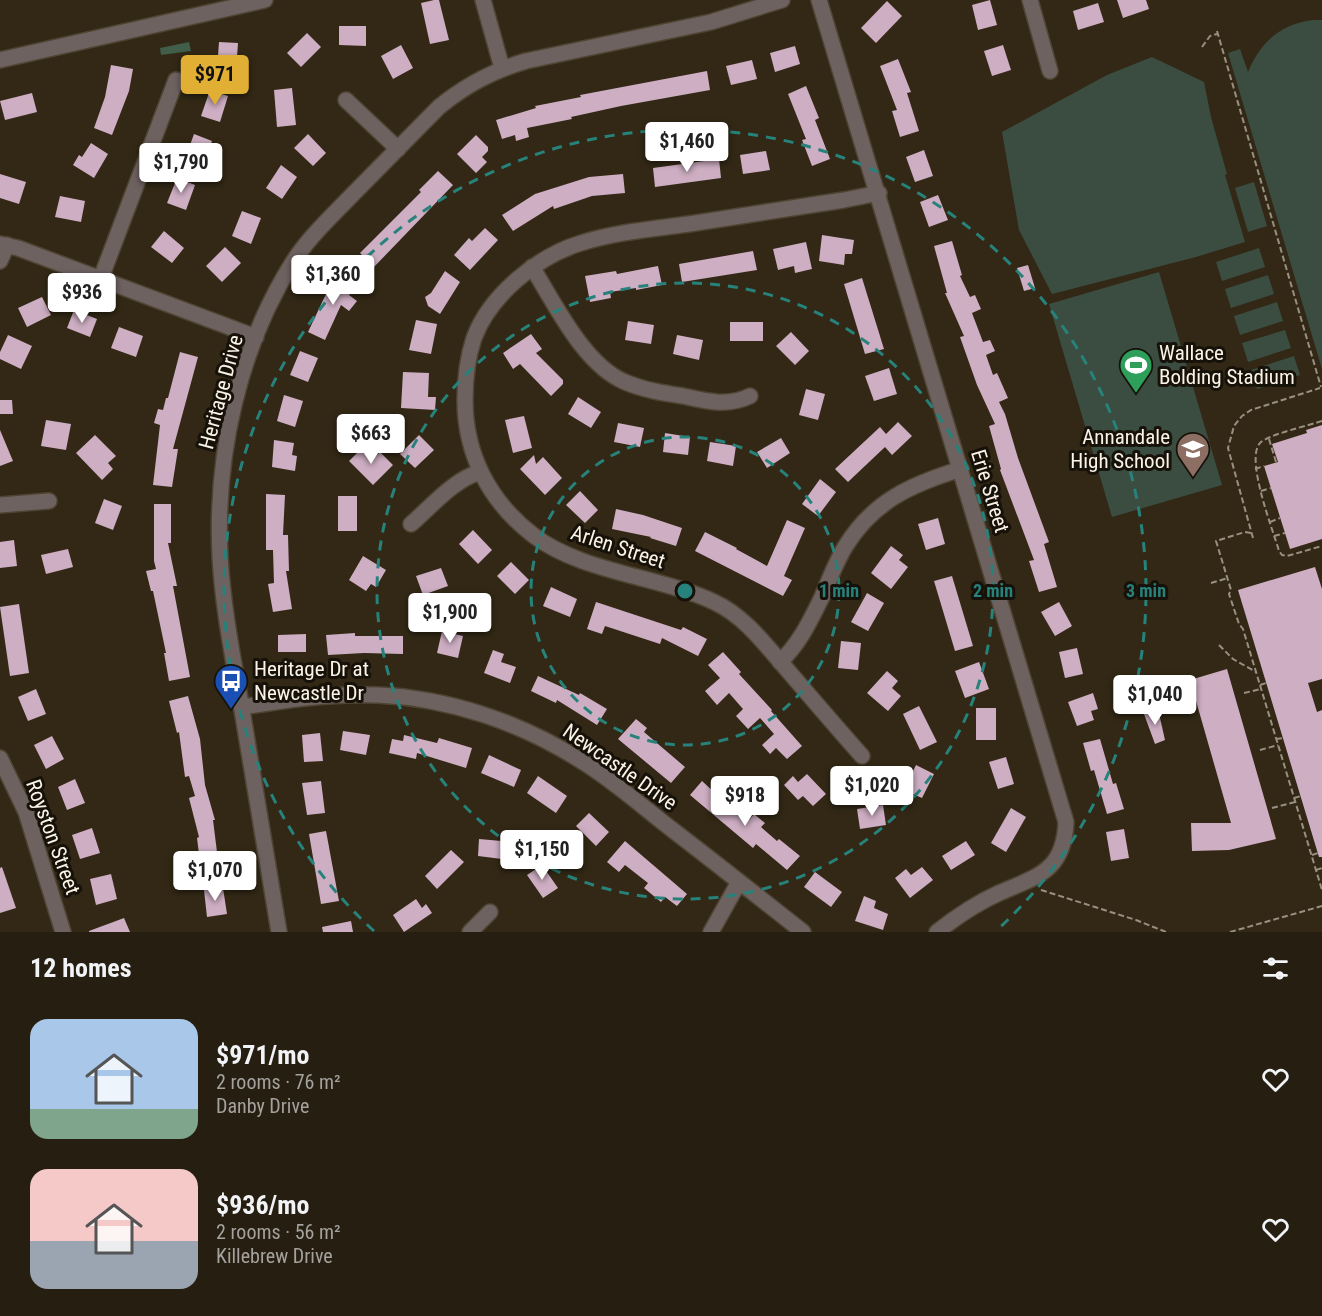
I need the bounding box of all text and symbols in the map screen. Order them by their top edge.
pin: $971 [179,55,251,106]
text: $971 [195,62,235,86]
pin: $1,460 [638,122,736,173]
text: $1,460 [659,129,715,153]
pin: $1,790 [132,143,230,194]
text: $1,790 [153,150,209,174]
pin: $1,360 [284,255,382,306]
text: $1,360 [305,262,361,286]
pin: $936 [46,273,118,324]
text: $936 [62,280,102,304]
street label: Heritage Drive [194,332,248,452]
place label: Wallace Bolding Stadium [1159,341,1295,389]
sports icon: Wallace Bolding Stadium [1118,347,1154,394]
pin: $663 [335,414,407,465]
text: $663 [351,421,391,445]
place label: Annandale High School [1070,425,1170,473]
school or university icon: Annandale High School [1175,431,1211,478]
street label: Erie Street [966,447,1014,535]
street label: Arlen Street [568,521,668,573]
text: 1 min [819,580,859,601]
text: 2 min [973,580,1013,601]
text: 3 min [1126,580,1166,601]
centre of rings [675,581,695,601]
pin: $1,900 [401,593,499,644]
text: $1,900 [422,600,478,624]
place label: Heritage Dr at Newcastle Dr [254,657,369,705]
bus stop icon: Heritage Dr at Newcastle Dr [213,663,249,710]
pin: $1,040 [1106,675,1204,726]
text: $1,040 [1127,682,1183,706]
street label: Newcastle Drive [558,719,682,815]
pin: $1,020 [823,766,921,817]
text: $1,020 [844,773,900,797]
street label: Royston Street [21,776,85,898]
pin: $918 [709,776,781,827]
text: $918 [725,783,765,807]
pin: $1,150 [493,830,591,881]
text: $1,150 [514,837,570,861]
pin: $1,070 [166,851,264,902]
text: $1,070 [187,858,243,882]
icon: filters [1259,952,1292,985]
text: 12 homes [30,953,132,983]
text: $971/mo [216,1040,309,1070]
icon: home [78,1043,150,1115]
icon: heart [1259,1063,1292,1096]
text: 2 rooms · 76 m² [216,1070,341,1094]
text: Danby Drive [216,1094,309,1118]
text: $936/mo [216,1190,309,1220]
icon: home [78,1193,150,1265]
icon: heart [1259,1213,1292,1246]
text: 2 rooms · 56 m² [216,1220,341,1244]
text: Killebrew Drive [216,1244,333,1268]

